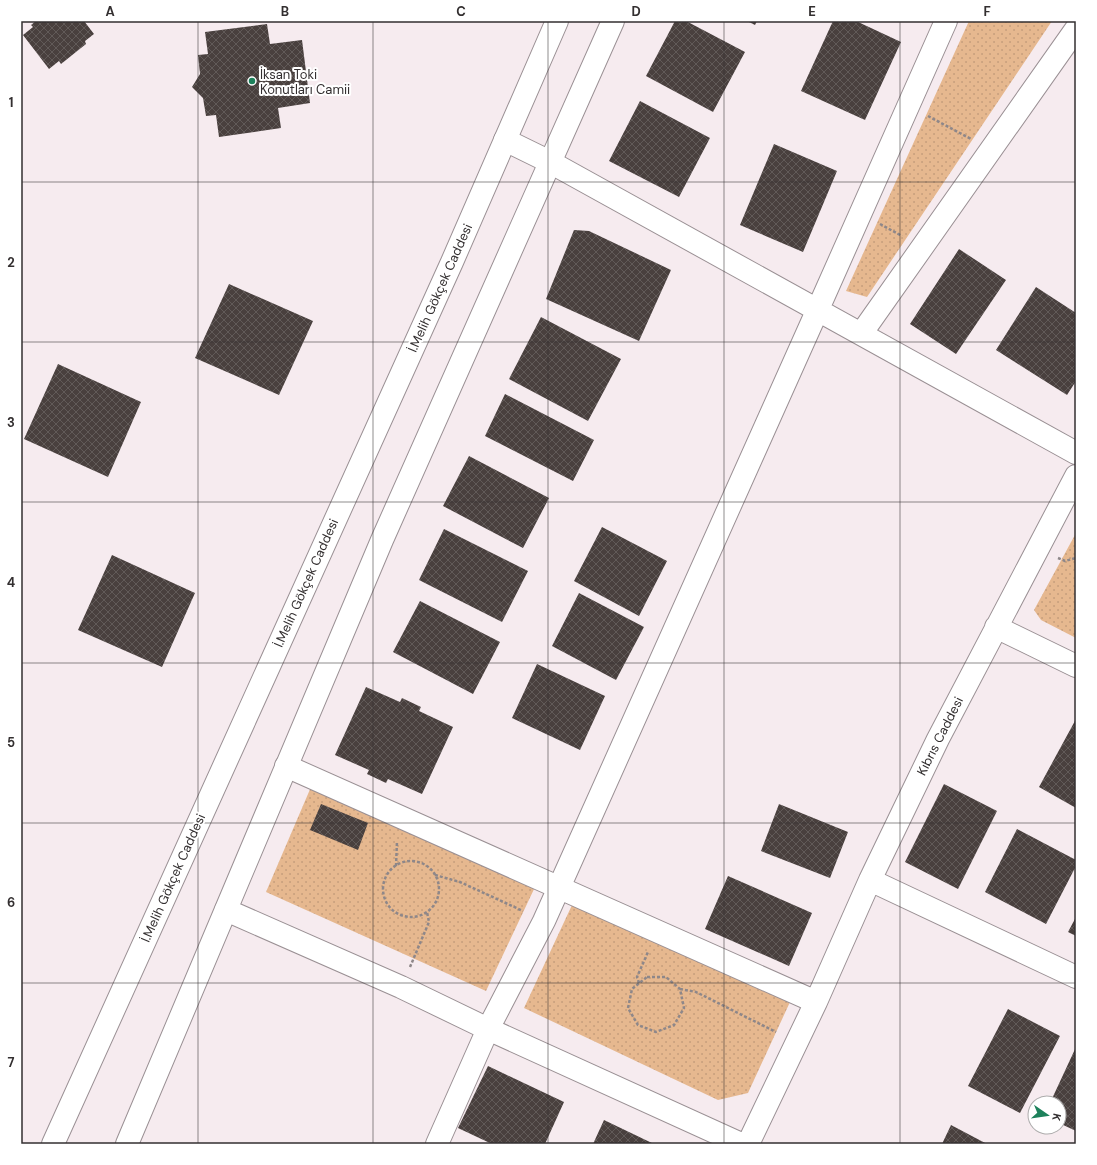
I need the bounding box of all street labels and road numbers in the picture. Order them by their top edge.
street label: İ.Melih Gökçek Caddesi [404,221,476,355]
street label: İ.Melih Gökçek Caddesi [270,516,342,650]
street label: Kıbrıs Caddesi [913,694,967,778]
street label: İ.Melih Gökçek Caddesi [137,811,209,945]

